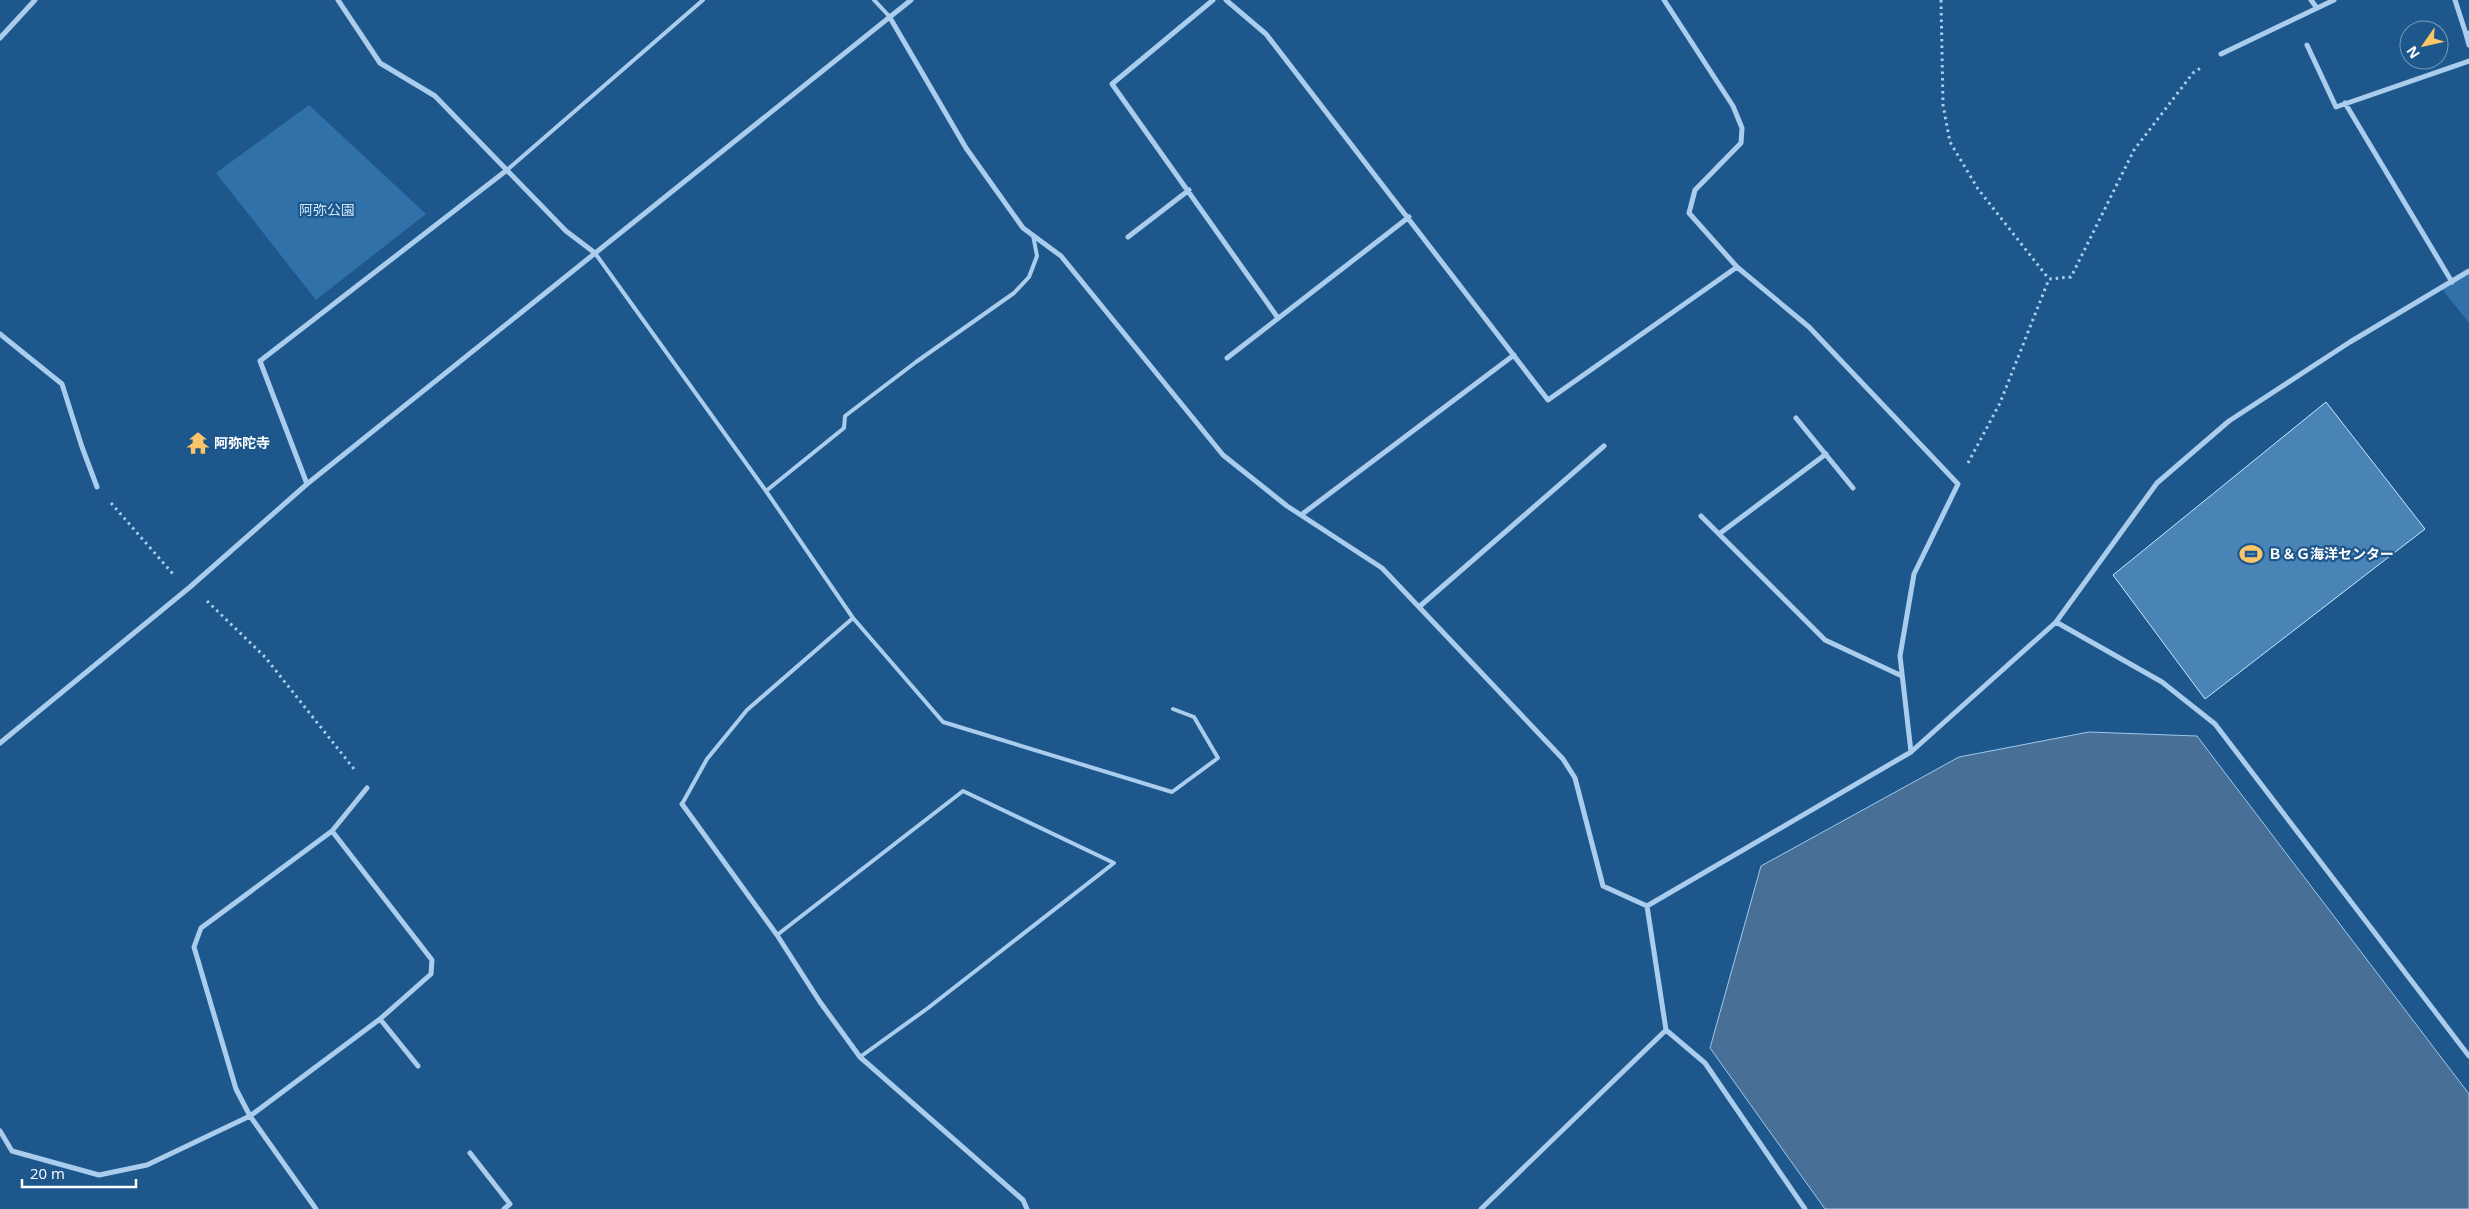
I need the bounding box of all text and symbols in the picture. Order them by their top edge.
north arrow [2399,20,2449,70]
text: N [2402,43,2424,63]
park label: 阿弥公園 [299,200,355,219]
temple icon: 阿弥陀寺 [185,430,211,456]
place label: 阿弥陀寺 [214,433,270,452]
sports icon: Ｂ＆Ｇ海洋センター [2238,541,2264,567]
place label: Ｂ＆Ｇ海洋センター [2268,544,2394,563]
scale bar [22,1156,136,1188]
text: 20 m [30,1163,65,1183]

